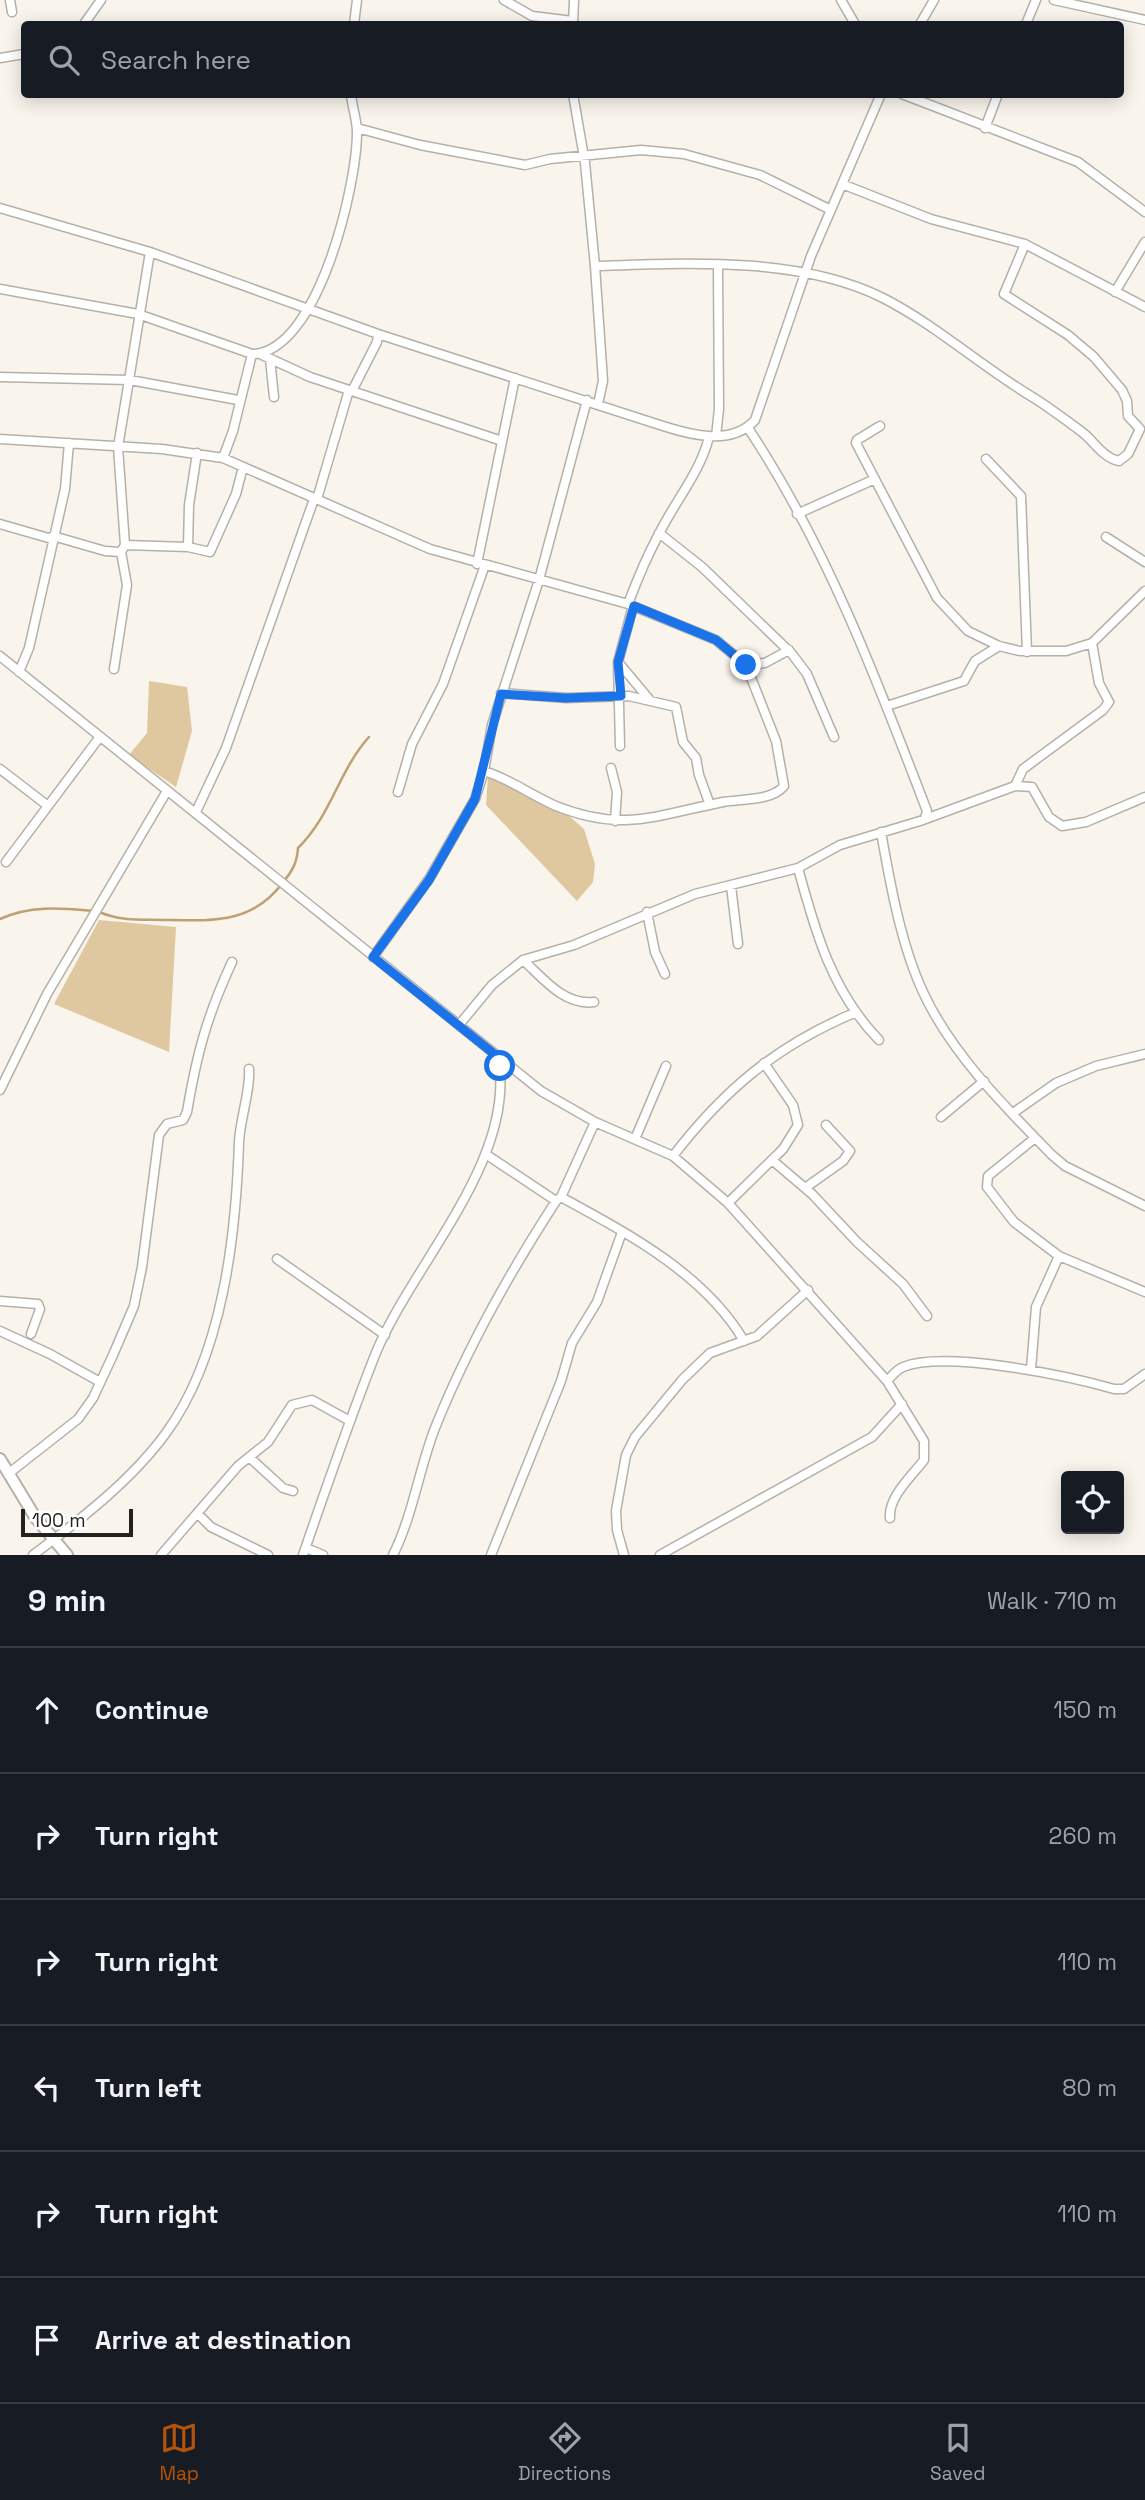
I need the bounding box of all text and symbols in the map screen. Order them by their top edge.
search box [21,21,1124,98]
icon: search [45,41,83,79]
text: Search here [101,43,251,77]
route end [730,649,761,680]
route start [484,1050,515,1081]
map controls [1061,1471,1124,1534]
button: locate [1061,1471,1124,1534]
scale bar [21,1506,133,1538]
text: 100 m [32,1508,86,1533]
text: 9 min [28,1581,106,1620]
text: Walk · 710 m [987,1586,1117,1616]
icon: ahead [28,1691,66,1729]
text: Continue [95,1693,209,1727]
text: 150 m [1053,1695,1117,1725]
icon: right [28,1817,66,1855]
text: Turn right [95,1819,219,1853]
text: 260 m [1049,1821,1117,1851]
icon: right [28,1943,66,1981]
text: Turn right [95,1945,219,1979]
text: 110 m [1057,1947,1117,1977]
icon: left [28,2069,66,2107]
text: Turn left [95,2071,202,2105]
text: 80 m [1062,2073,1117,2103]
icon: right [28,2195,66,2233]
text: Turn right [95,2197,219,2231]
text: 110 m [1057,2199,1117,2229]
icon: arrive [28,2321,66,2359]
text: Arrive at destination [95,2323,352,2357]
tab: Map [159,2419,199,2486]
tab: Directions [518,2419,611,2486]
tab: Saved [930,2419,986,2486]

